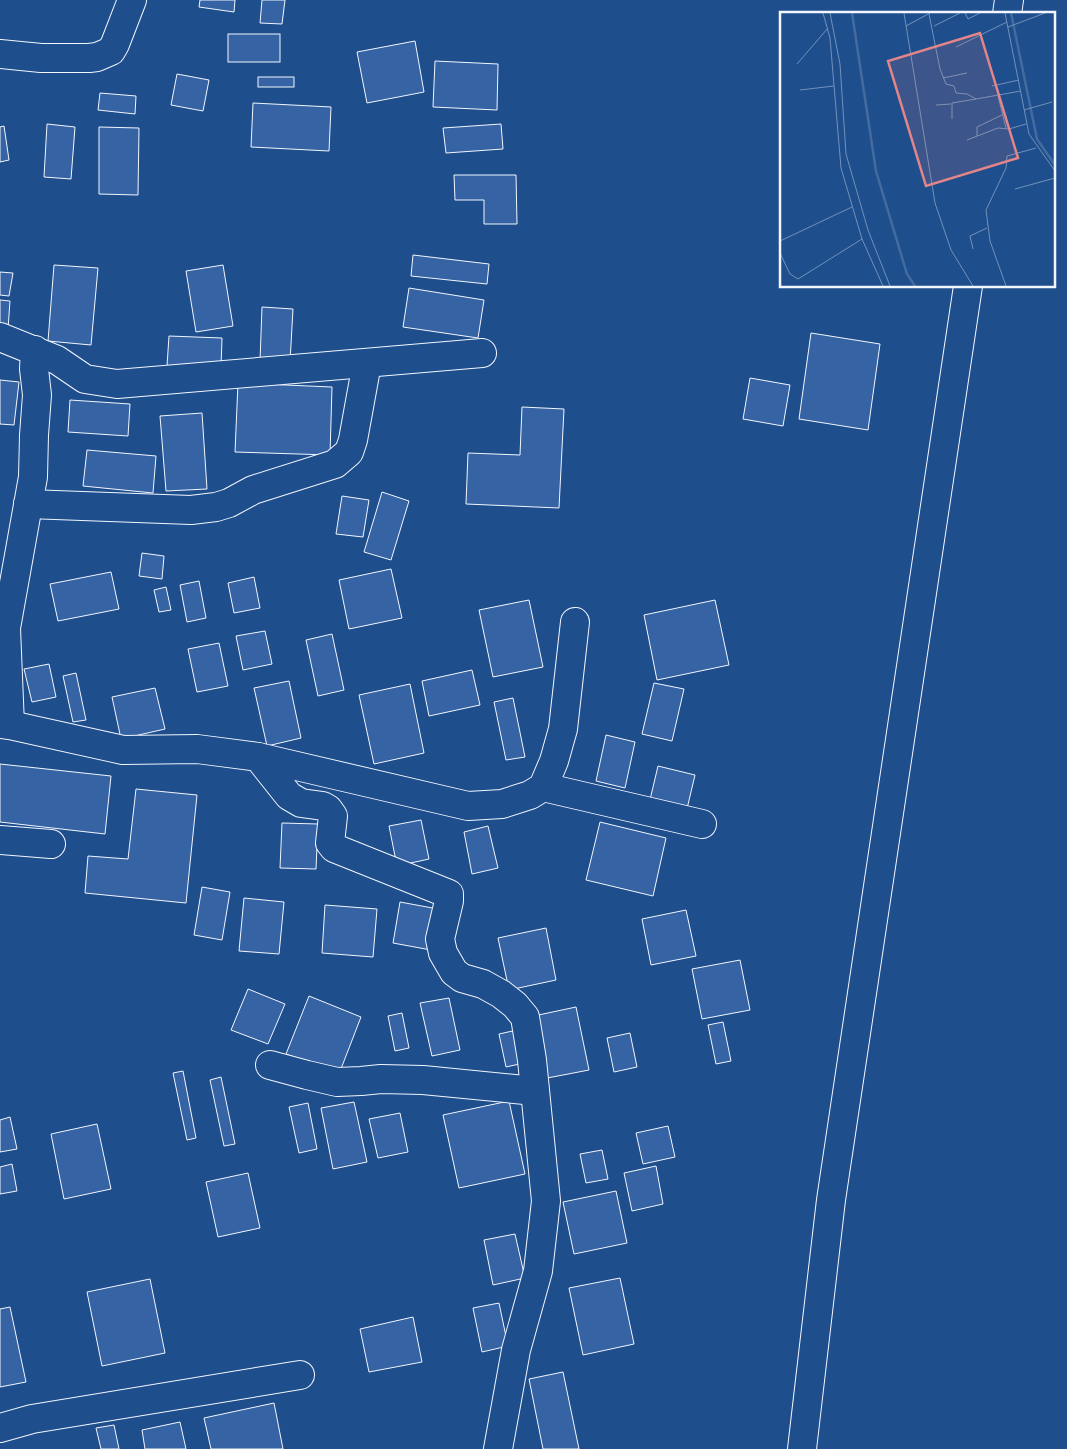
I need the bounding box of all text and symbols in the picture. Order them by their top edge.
inset map [780,12,1054,288]

